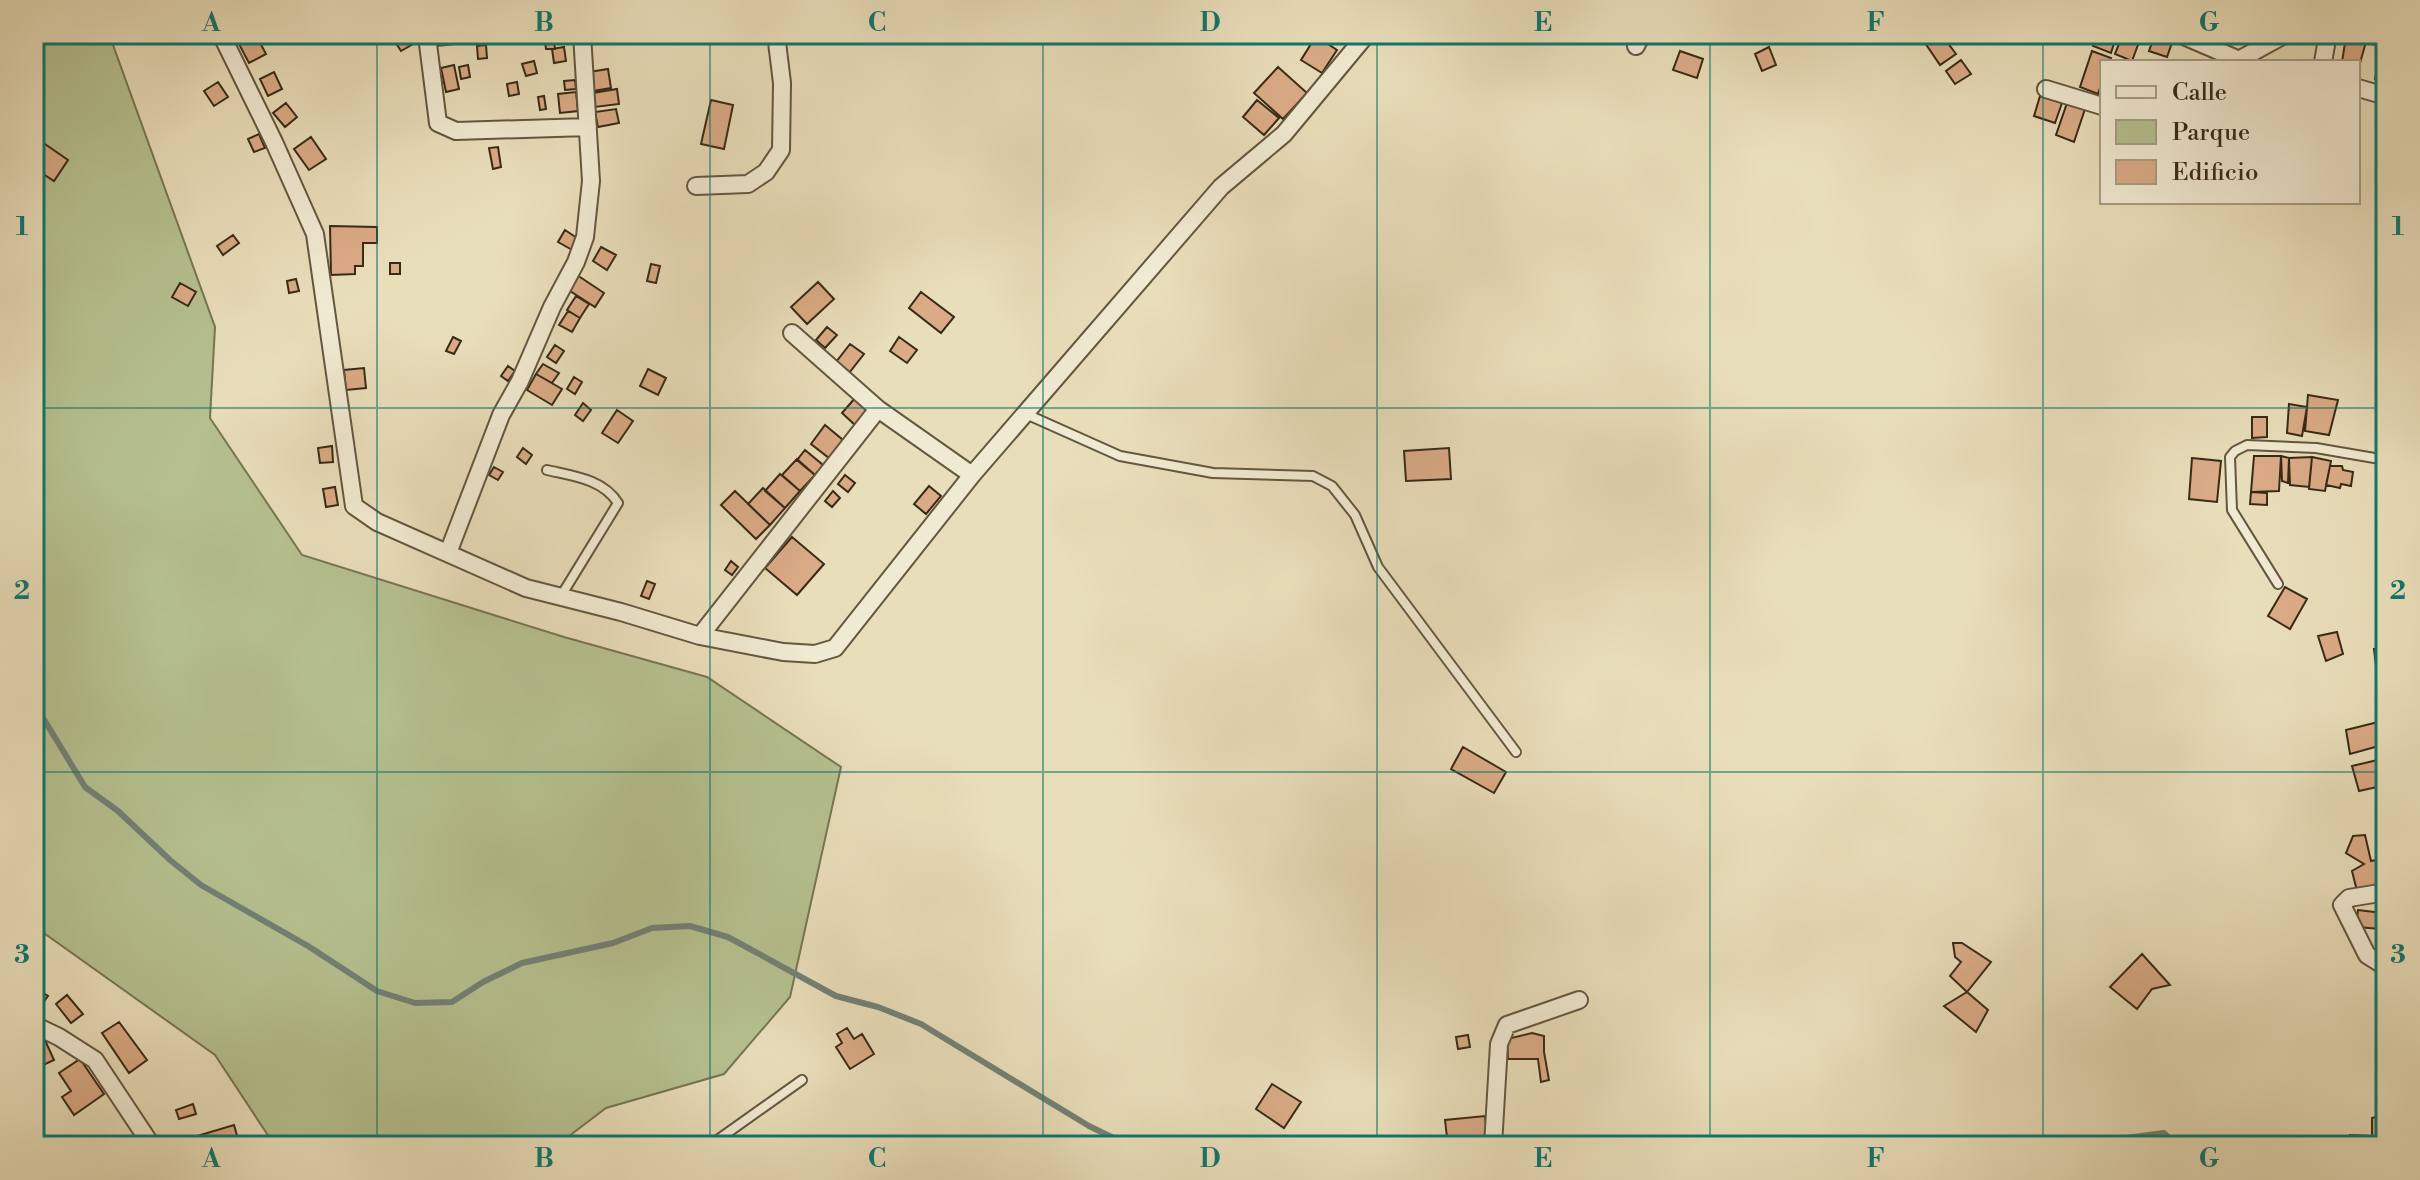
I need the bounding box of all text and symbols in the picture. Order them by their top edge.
text: A [201,7,221,39]
text: B [534,7,554,39]
text: C [868,7,886,39]
text: D [1200,7,1220,39]
text: E [1534,7,1552,39]
text: F [1867,7,1885,39]
text: G [2199,7,2220,39]
legend [2100,60,2360,204]
text: Calle [2172,78,2227,108]
text: Parque [2172,118,2250,148]
text: Edificio [2172,158,2258,188]
text: 1 [16,211,29,243]
text: 1 [2392,211,2405,243]
text: 2 [14,575,30,607]
text: 2 [2390,575,2406,607]
text: 3 [14,939,30,971]
text: 3 [2390,939,2406,971]
text: A [201,1143,221,1175]
text: B [534,1143,554,1175]
text: C [868,1143,886,1175]
text: D [1200,1143,1220,1175]
text: E [1534,1143,1552,1175]
text: F [1867,1143,1885,1175]
text: G [2199,1143,2220,1175]

